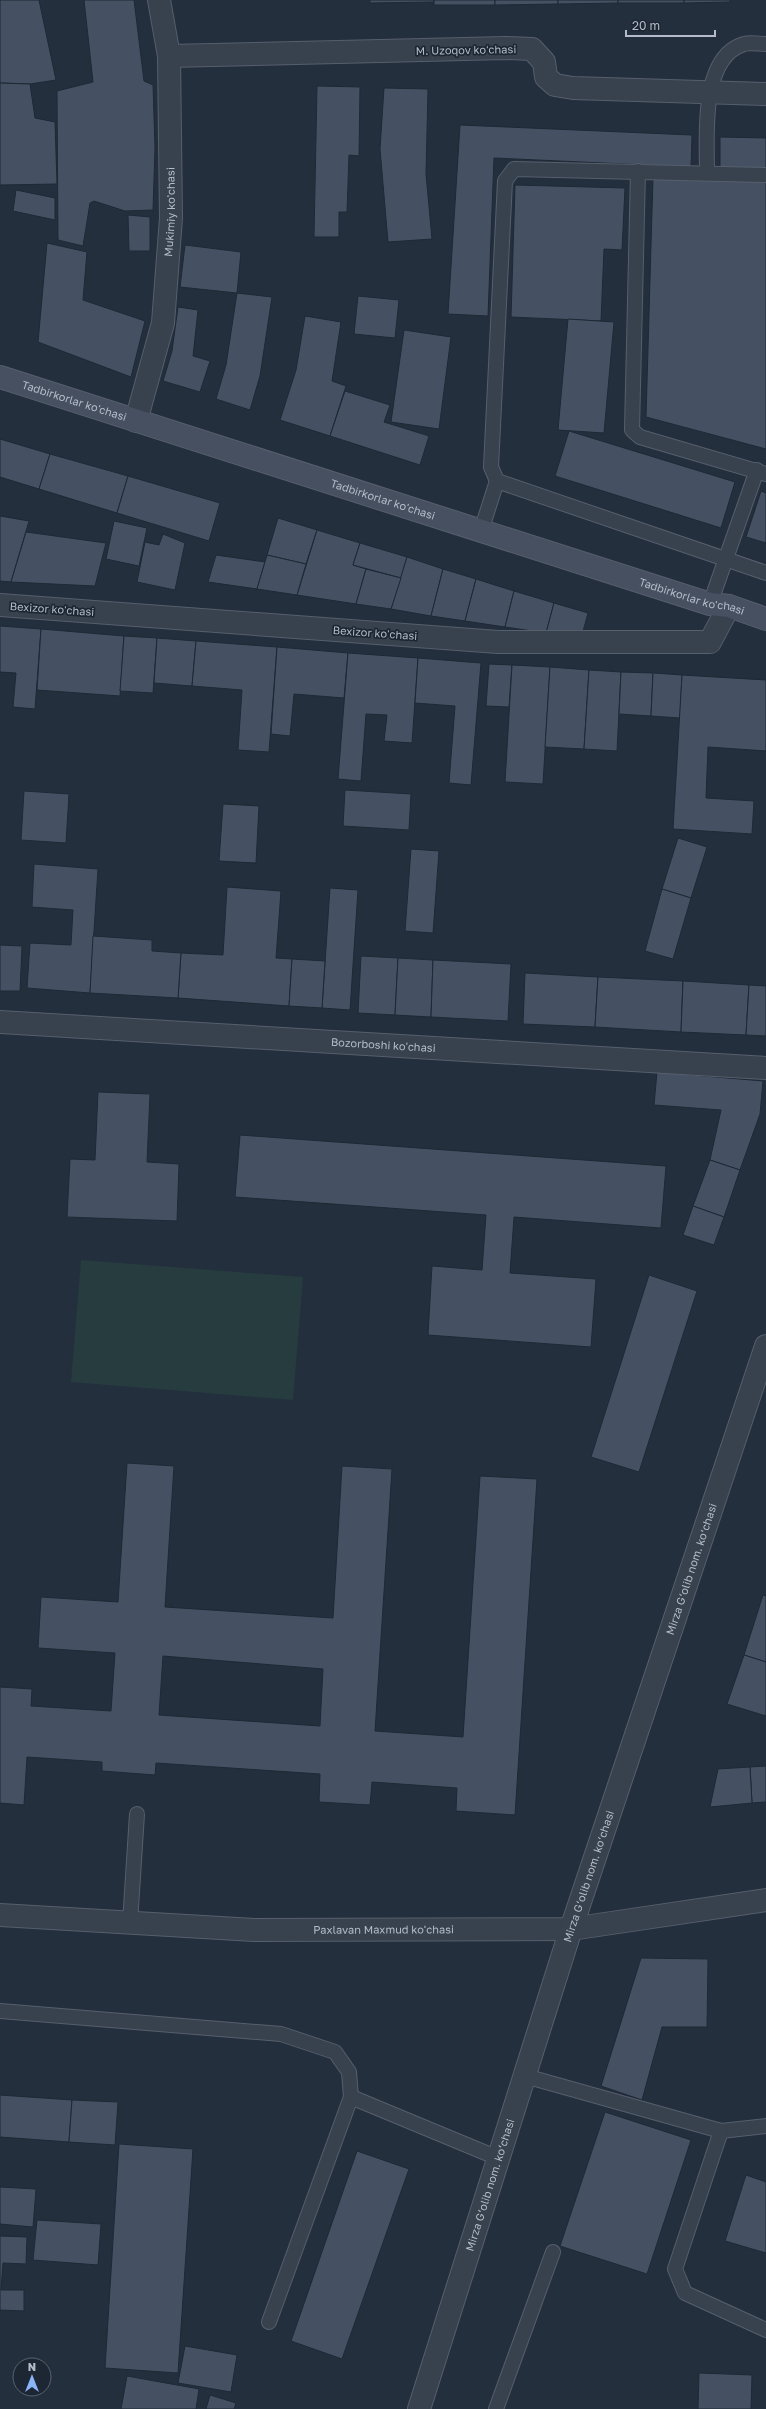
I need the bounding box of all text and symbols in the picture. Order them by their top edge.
scale bar [626,12,715,38]
text: 20 m [632,18,660,33]
street label: M. Uzoqov koʻchasi [416,42,516,57]
street label: Mukimiy ko'chasi [161,167,177,257]
street label: Tadbirkorlar ko'chasi [20,377,128,423]
street label: Tadbirkorlar ko'chasi [329,476,437,522]
street label: Tadbirkorlar ko'chasi [638,575,747,617]
street label: Bexizor koʻchasi [9,599,95,618]
street label: Bexizor koʻchasi [332,623,418,642]
street label: Bozorboshi ko'chasi [331,1035,436,1054]
street label: Mirza G‘olib nom. ko‘chasi [663,1501,719,1636]
street label: Mirza G‘olib nom. ko‘chasi [560,1809,616,1944]
street label: Paxlavan Maxmud ko'chasi [313,1922,454,1936]
street label: Mirza G‘olib nom. ko‘chasi [462,2117,516,2253]
north arrow [12,2357,52,2397]
text: N [28,2360,36,2373]

